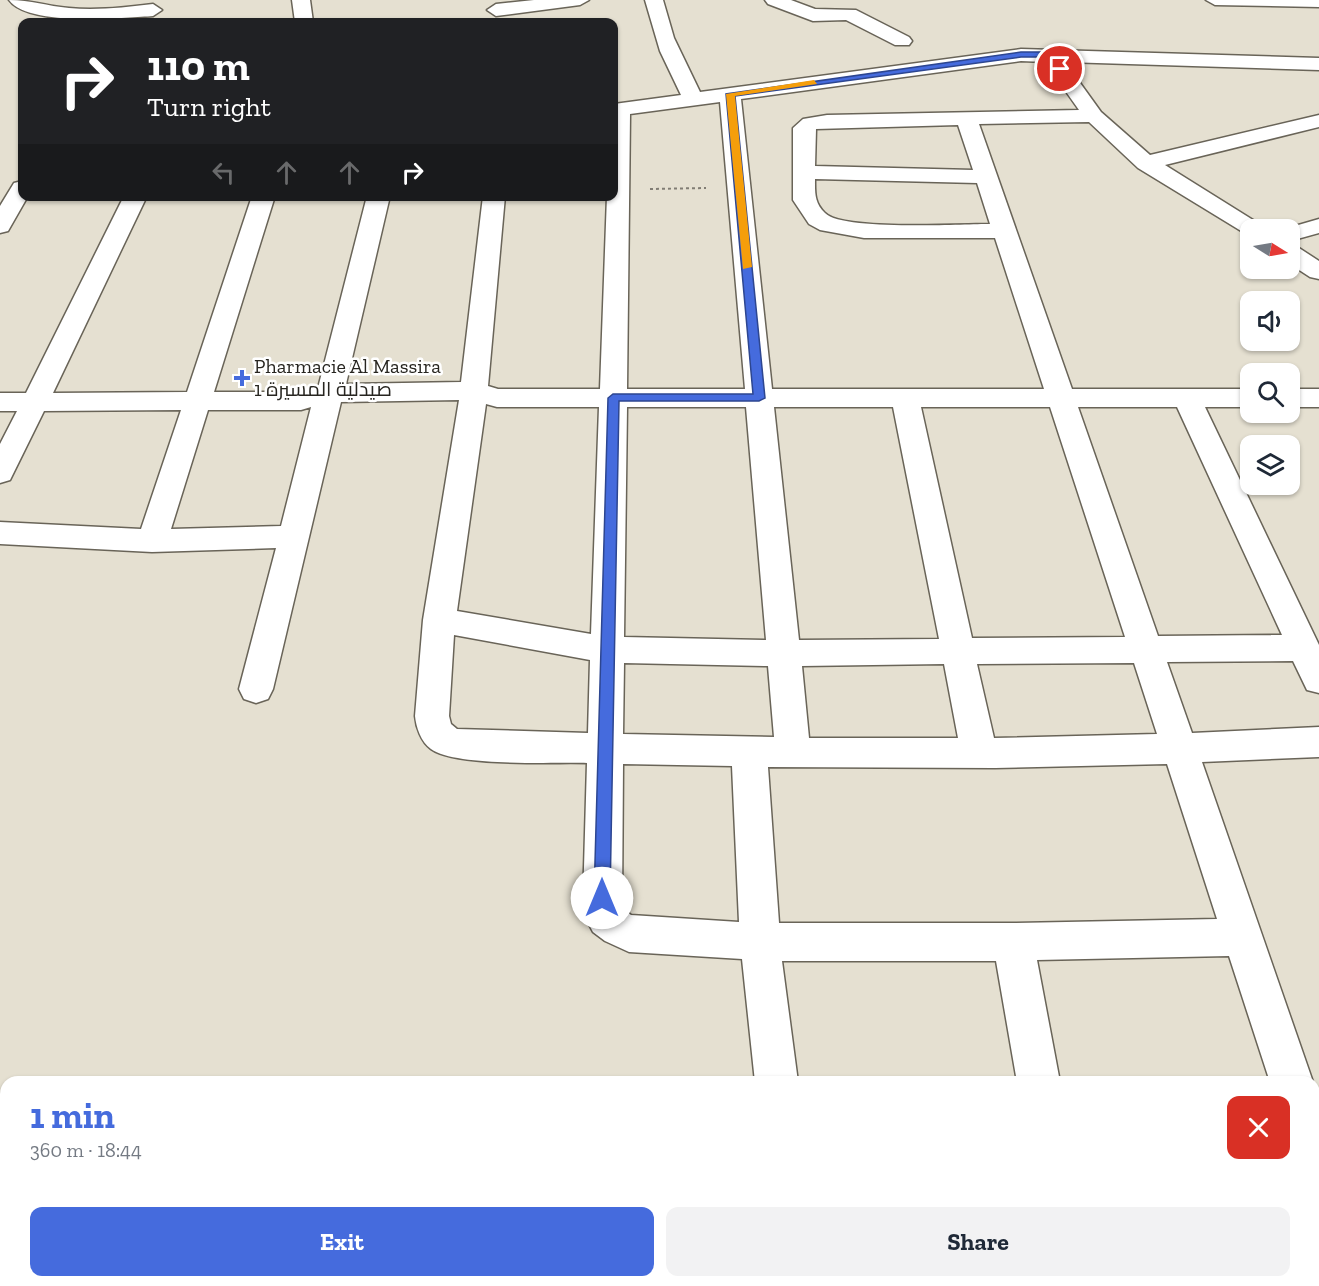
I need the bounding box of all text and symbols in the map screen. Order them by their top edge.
text: 110 m [147,40,250,91]
icon: right [48,42,126,120]
pin [1034,43,1085,94]
icon: arrive [1043,52,1076,85]
text: Turn right [147,91,271,123]
icon: left [207,156,240,189]
icon: ahead [270,156,303,189]
icon: ahead [333,156,366,189]
icon: right [396,156,429,189]
north arrow [1240,219,1300,279]
map controls [1240,219,1300,495]
button: sound [1240,291,1300,351]
place label: Pharmacie Al Massira 1 صيدلية المسيرة [254,354,441,401]
button: search [1240,363,1300,423]
marker: Pharmacie Al Massira 1 صيدلية المسيرة [235,371,249,385]
button: layers [1240,435,1300,495]
position arrow [570,866,634,930]
text: 1 min [30,1094,115,1137]
button: close [1227,1096,1290,1159]
text: 360 m · 18:44 [30,1138,142,1162]
button: Exit [30,1207,654,1276]
button: Share [666,1207,1290,1276]

